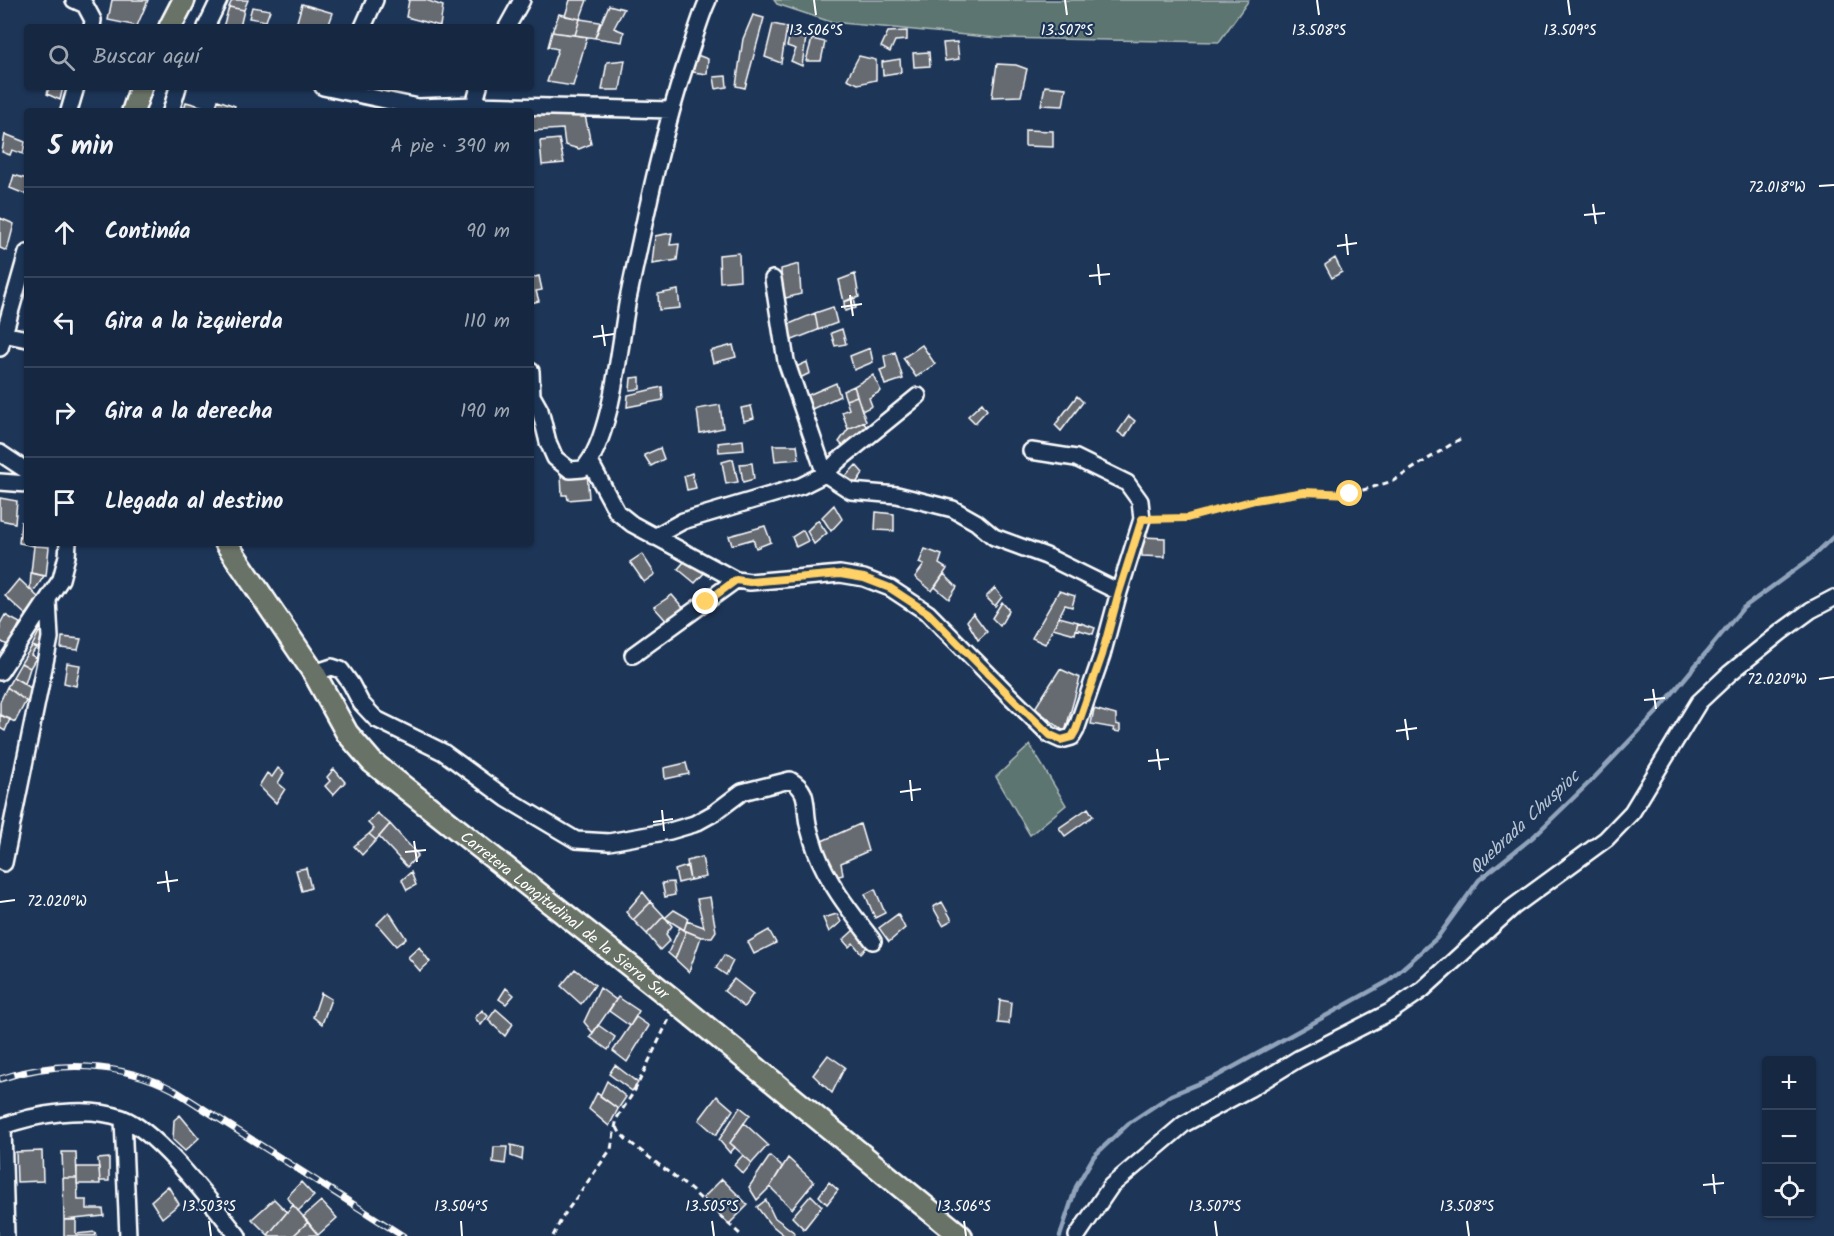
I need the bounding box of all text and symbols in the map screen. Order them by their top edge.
text: 13.506°S [789,19,843,43]
text: 13.507°S [1041,19,1093,43]
text: 13.508°S [1292,19,1346,43]
text: 13.509°S [1544,19,1596,43]
search box [24,24,534,90]
text: Buscar aquí [93,40,200,75]
icon: search [45,41,78,74]
text: 5 min [48,126,114,168]
text: A pie · 390 m [391,131,510,163]
text: 72.018°W [1748,176,1806,200]
text: Continúa [105,215,190,250]
icon: ahead [48,216,81,249]
text: 90 m [466,216,510,248]
text: Gira a la izquierda [105,305,283,340]
icon: left [48,306,81,339]
text: 110 m [464,306,510,338]
text: Gira a la derecha [105,395,272,430]
icon: right [48,396,81,429]
text: 190 m [460,396,510,428]
route start [1336,480,1362,506]
text: Llegada al destino [105,485,283,520]
icon: arrive [48,486,81,519]
route end [692,588,718,614]
text: 72.020°W [1747,668,1807,692]
water label: Quebrada Chuspioc [1463,763,1589,882]
street label: Carretera Longitudinal de la Sierra Sur [454,825,676,1007]
text: 72.020°W [27,890,87,914]
map controls [1762,1056,1816,1218]
button: + [1762,1056,1816,1110]
button: − [1762,1110,1816,1164]
button: locate [1762,1164,1816,1218]
text: 13.503°S [182,1195,236,1219]
text: 13.504°S [434,1195,488,1219]
text: 13.505°S [685,1195,739,1219]
text: 13.506°S [937,1195,991,1219]
text: 13.507°S [1189,1195,1241,1219]
text: 13.508°S [1440,1195,1494,1219]

